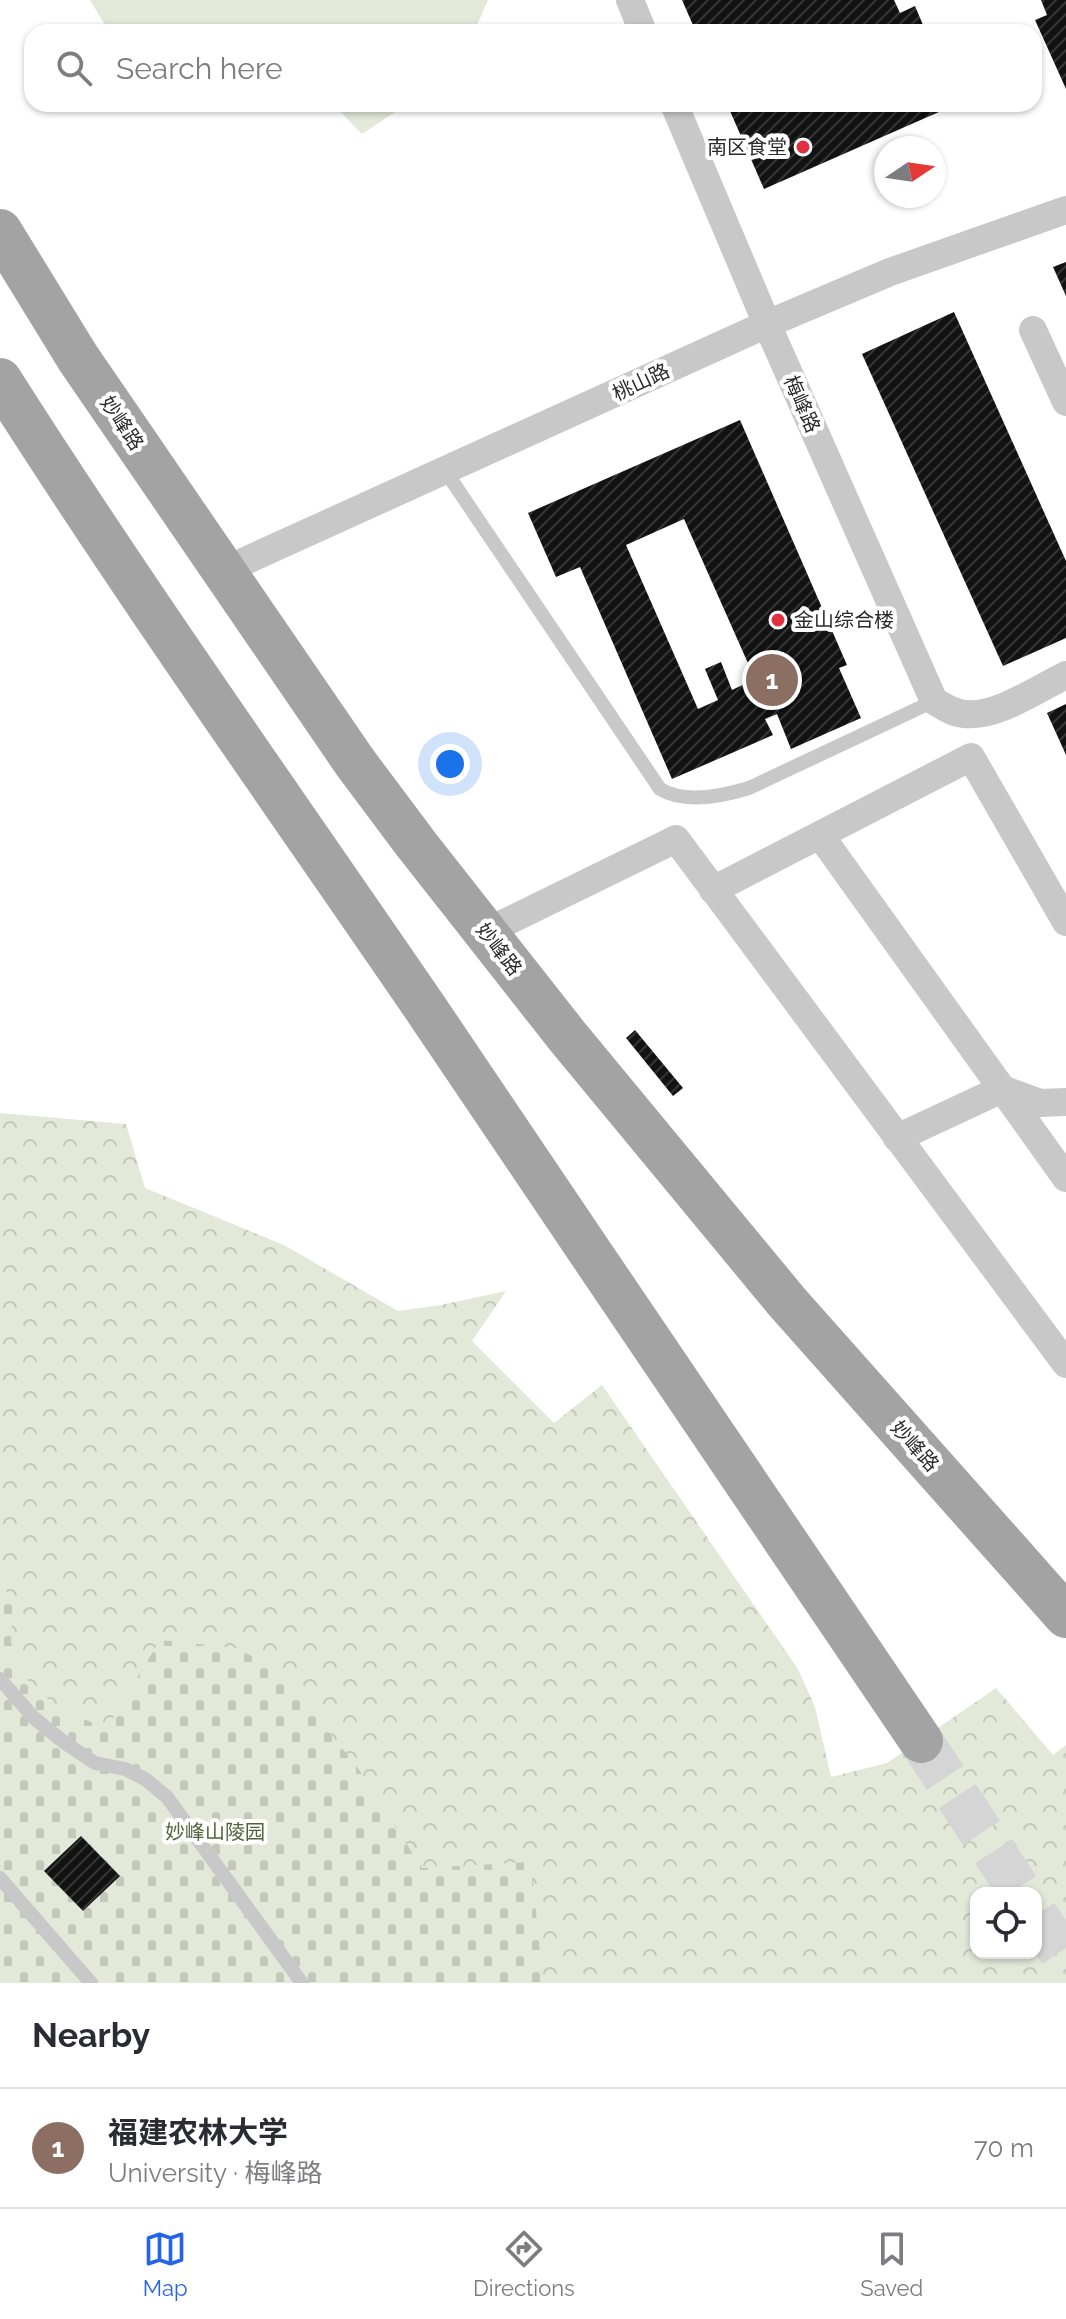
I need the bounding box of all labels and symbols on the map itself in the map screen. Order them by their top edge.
place label: 南区食堂 [707,135,787,159]
north arrow [874,136,946,208]
marker: 南区食堂 [794,138,812,156]
street label: 桃山路 [609,358,673,406]
street label: 梅峰路 [779,372,825,436]
street label: 妙峰路 [95,391,149,455]
place label: 金山综合楼 [794,608,894,632]
marker: 金山综合楼 [769,611,787,629]
pin: 1 [746,650,798,710]
your location [430,744,470,784]
street label: 妙峰路 [471,918,527,980]
street label: 妙峰路 [886,1416,944,1476]
park label: 妙峰山陵园 [165,1820,265,1844]

